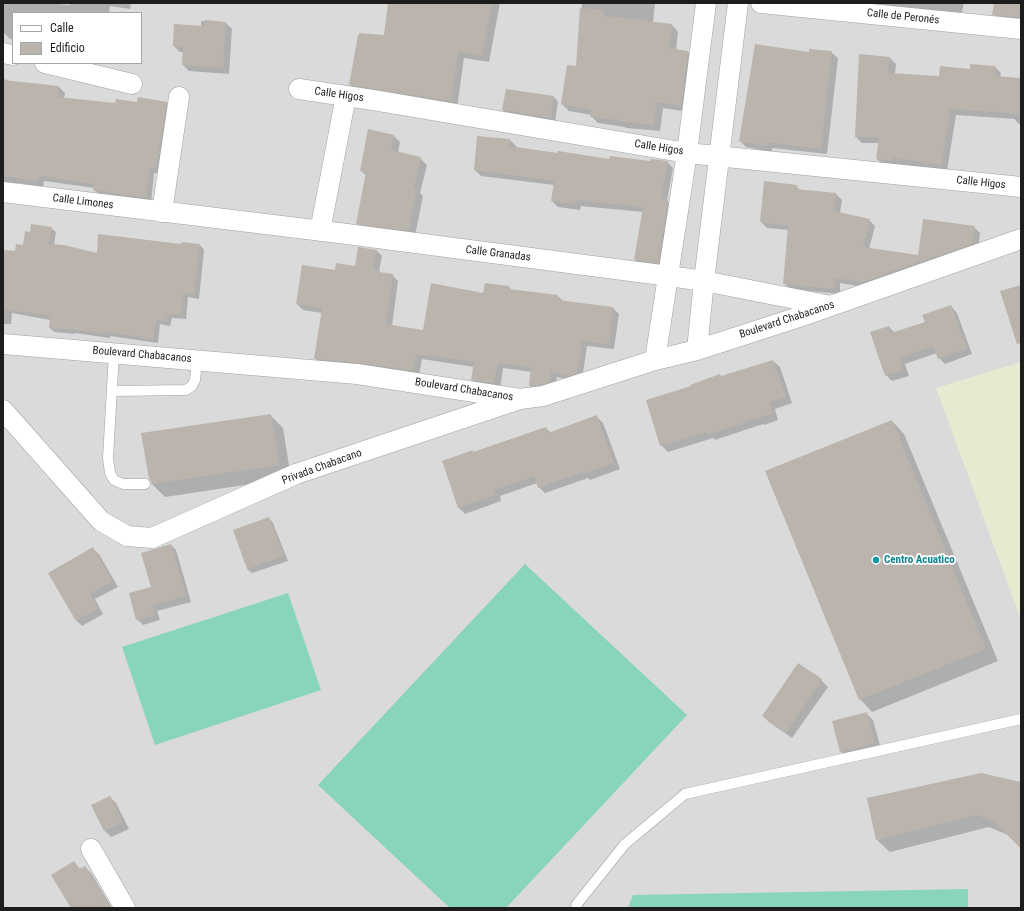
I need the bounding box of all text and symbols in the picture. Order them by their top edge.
street label: Calle de Peronés [866,7,940,27]
legend [12,12,142,64]
text: Calle [50,21,74,35]
text: Edificio [50,41,85,55]
street label: Calle Higos [314,85,364,105]
street label: Calle Higos [634,138,684,158]
street label: Calle Higos [956,174,1006,192]
street label: Calle Limones [52,192,114,212]
street label: Calle Granadas [465,243,531,265]
street label: Boulevard Chabacanos [738,298,836,342]
street label: Boulevard Chabacanos [92,344,192,366]
street label: Boulevard Chabacanos [414,376,514,404]
street label: Privada Chabacano [280,446,364,488]
place label: Centro Acuatico [884,553,955,567]
marker: Centro Acuatico [871,555,881,565]

